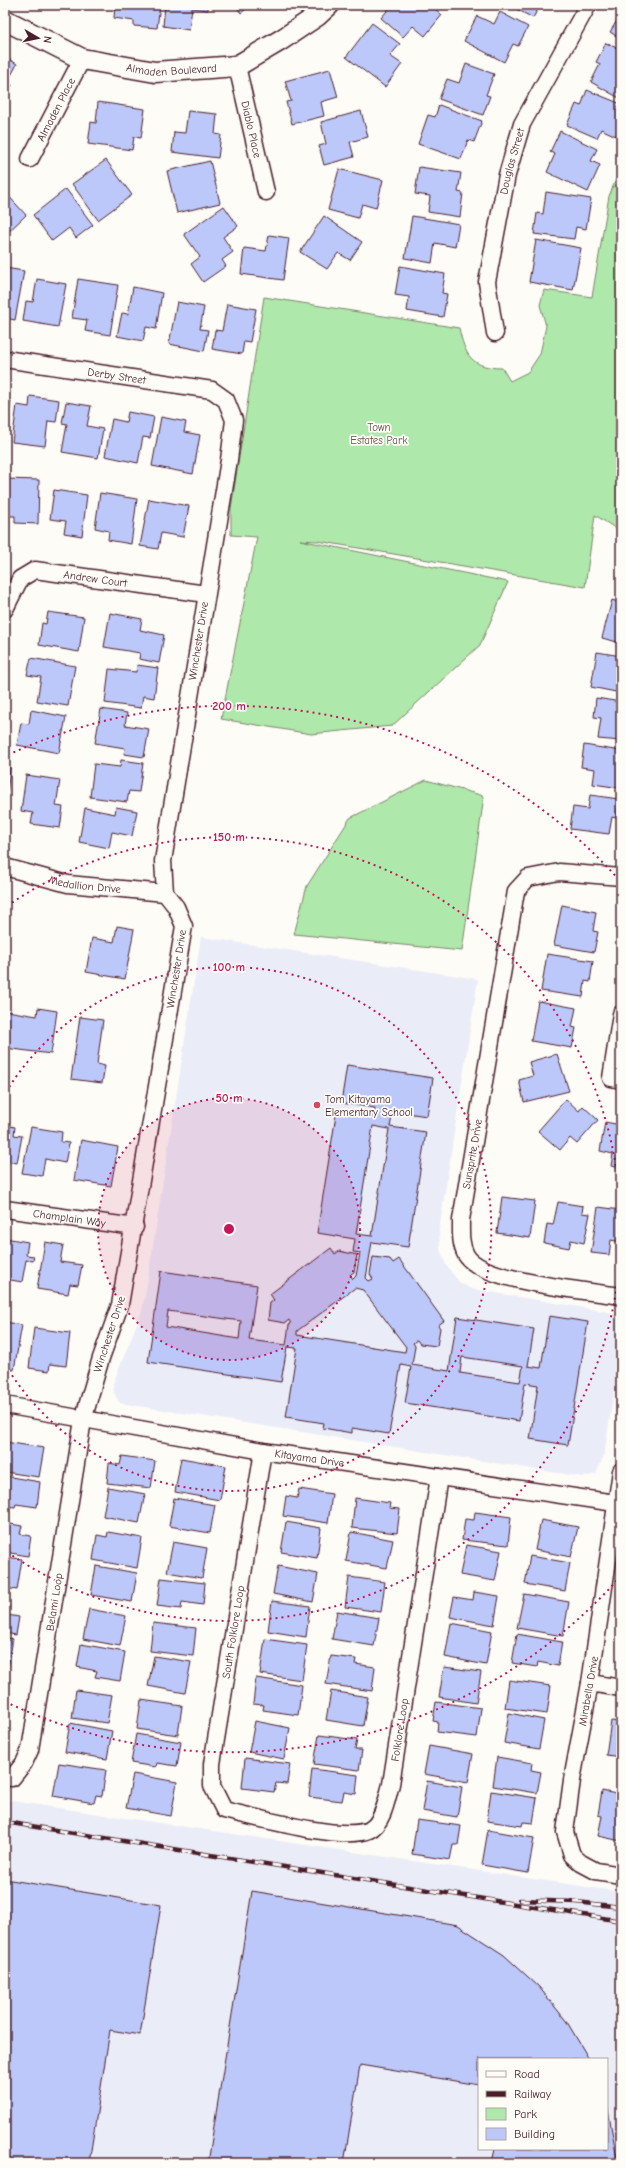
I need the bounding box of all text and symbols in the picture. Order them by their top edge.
north arrow [18,18,58,58]
text: N [40,35,54,44]
street label: Almaden Boulevard [125,61,218,79]
street label: Almaden Place [34,75,78,144]
street label: Diablo Place [238,100,264,160]
street label: Douglas Street [498,126,528,196]
street label: Derby Street [87,365,148,387]
park label: Town Estates Park [350,421,408,447]
street label: Andrew Court [63,568,129,590]
street label: Winchester Drive [186,600,211,681]
text: 200 m [212,699,246,713]
text: 150 m [213,830,245,844]
street label: Medallion Drive [47,873,122,896]
street label: Winchester Drive [164,928,189,1009]
text: 100 m [213,960,245,974]
text: 50 m [215,1091,243,1105]
place label: Tom Kitayama Elementary School [325,1093,413,1119]
marker: Tom Kitayama Elementary School [312,1100,322,1110]
street label: Sunsprite Drive [460,1118,485,1190]
street label: Champlain Way [32,1207,106,1230]
centre of rings [222,1222,236,1236]
street label: Winchester Drive [91,1294,128,1374]
street label: Kitayama Drive [274,1447,345,1470]
street label: Belami Loop [43,1572,66,1632]
street label: South Folklore Loop [220,1585,247,1679]
street label: Mirabella Drive [576,1655,601,1727]
street label: Folklore Loop [389,1697,411,1762]
legend [478,2058,608,2150]
text: Road [514,2067,540,2081]
text: Railway [514,2087,552,2101]
text: Park [514,2107,537,2121]
text: Building [514,2127,555,2141]

